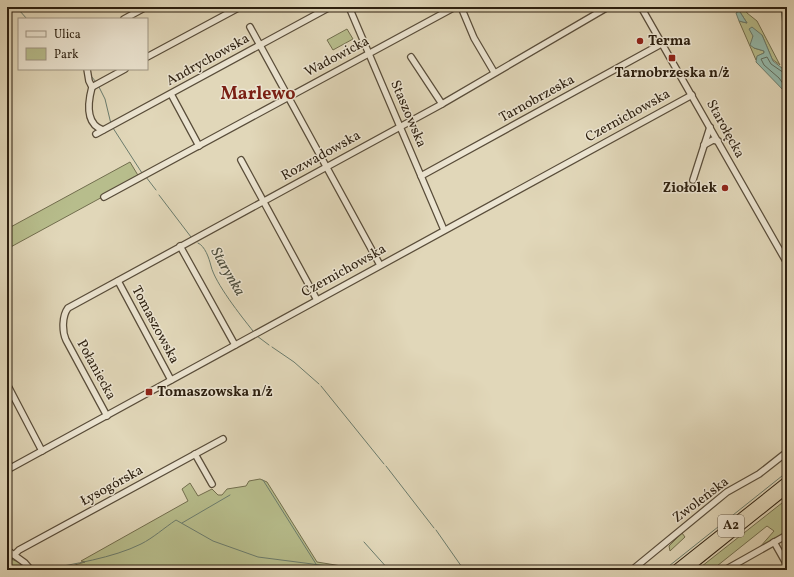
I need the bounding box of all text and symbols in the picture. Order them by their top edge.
legend [18,18,148,70]
text: Ulica [54,27,81,43]
street label: Andrychowska [163,29,253,91]
street label: Wadowicka [301,32,373,82]
place label: Terma [648,32,691,51]
marker: Terma [635,36,645,46]
text: Park [54,47,79,63]
marker: Tarnobrzeska n/ż [667,53,677,63]
place label: Tarnobrzeska n/ż [615,64,729,83]
street label: Tarnobrzeska [496,70,578,128]
street label: Staszowska [385,77,431,151]
district label: Marlewo [220,82,296,107]
street label: Czernichowska [582,85,674,147]
street label: Starołęcka [701,96,749,162]
street label: Rozwadowska [278,126,364,186]
place label: Ziołolek [663,179,718,198]
marker: Ziołolek [720,183,730,193]
street label: Czernichowska [298,240,390,302]
water label: Starynka [205,244,249,300]
street label: Tomaszowska [126,283,184,367]
street label: Połaniecka [72,337,120,404]
place label: Tomaszowska n/ż [157,383,273,402]
marker: Tomaszowska n/ż [144,387,154,397]
street label: Łysogórska [77,461,147,511]
street label: Zwoleńska [669,473,733,527]
road number: A2 [718,515,744,537]

